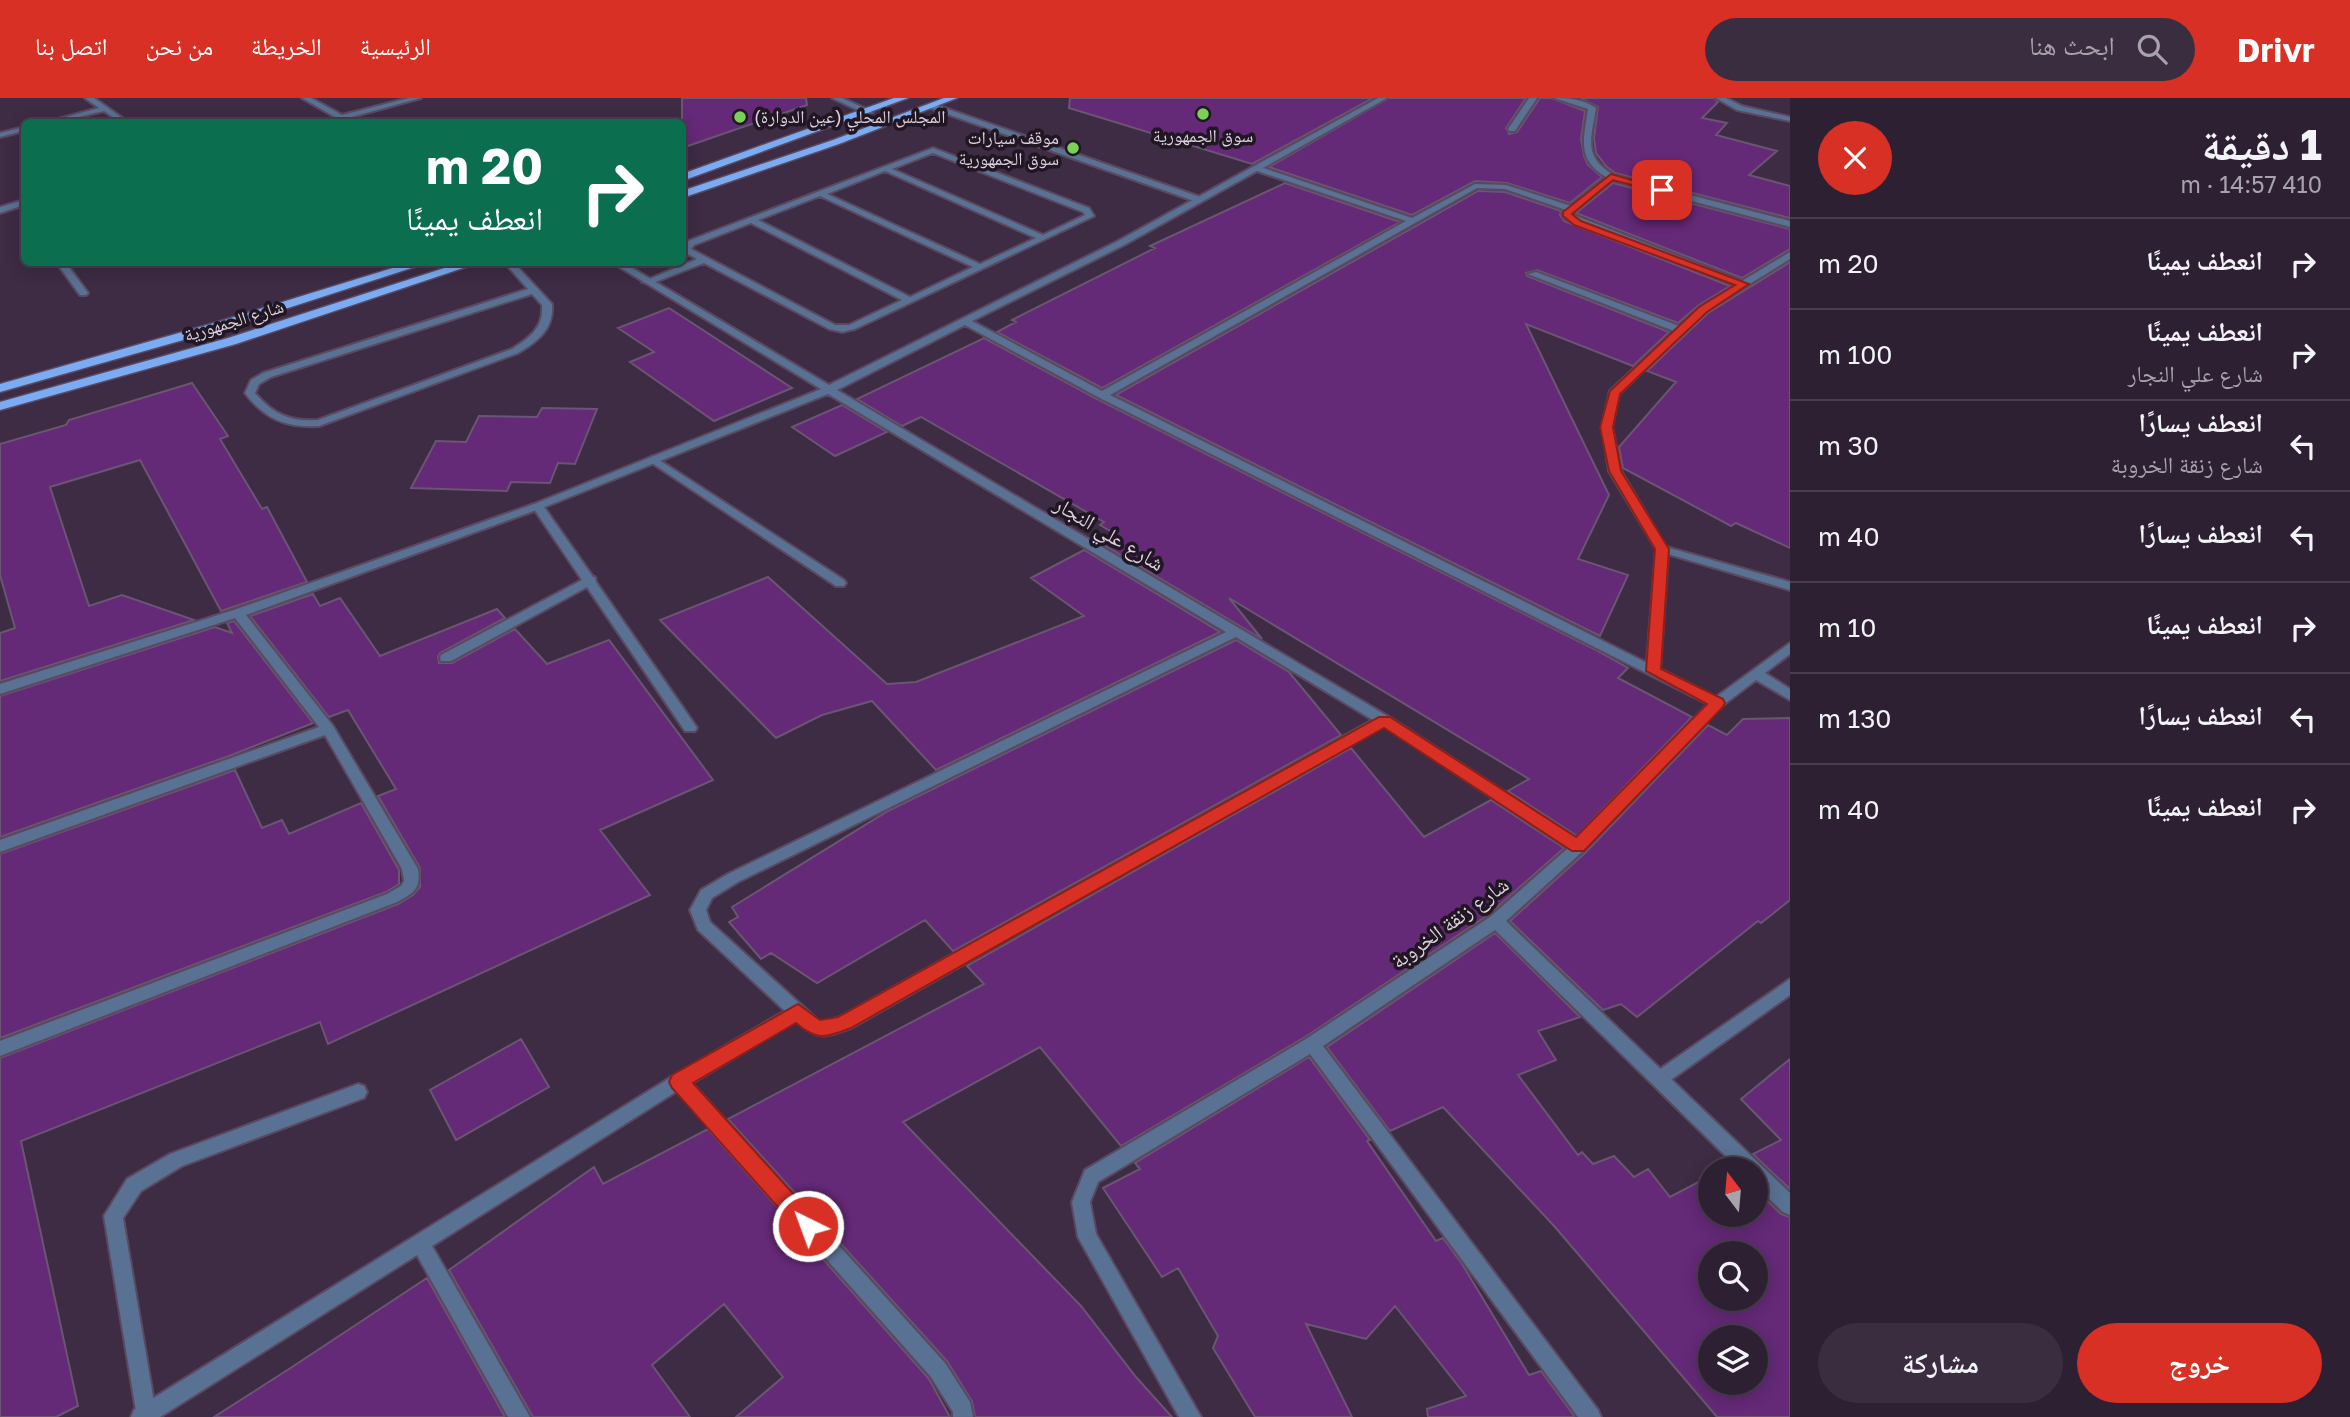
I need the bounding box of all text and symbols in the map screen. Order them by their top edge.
search box [1705,18,2195,81]
text: ابحث هنا [2029,30,2115,61]
icon: search [2133,30,2171,68]
text: Drivr [2237,30,2315,69]
text: اتصل بنا [35,31,107,60]
text: من نحن [145,31,213,60]
text: الخريطة [251,31,322,60]
text: الرئيسية [360,31,431,60]
place label: المجلس المحلي (عين الدوارة) [754,105,945,132]
marker: سوق الجمهورية [1195,106,1211,122]
marker: المجلس المحلي (عين الدوارة) [732,109,748,125]
text: 1 دقيقة [2202,119,2322,169]
button: close [1818,121,1892,195]
place label: سوق الجمهورية [1153,124,1253,147]
place label: موقف سيارات سوق الجمهورية [959,126,1059,170]
text: 20 m [426,136,543,195]
marker: موقف سيارات سوق الجمهورية [1065,140,1081,156]
icon: right [567,147,658,238]
pin [1632,160,1692,220]
text: 410 m · 14:57 [2180,170,2322,198]
icon: arrive [1643,171,1681,209]
text: انعطف يمينًا [406,199,543,237]
text: انعطف يمينًا [2146,245,2263,276]
icon: right [2284,245,2322,283]
text: 20 m [1818,248,1879,279]
street label: شارع الجمهورية [181,294,286,347]
text: انعطف يمينًا [2146,316,2263,347]
icon: right [2284,336,2322,374]
text: 100 m [1818,339,1892,370]
text: شارع علي النجار [2128,359,2263,387]
text: انعطف يسارًا [2139,407,2263,438]
icon: left [2284,427,2322,465]
text: 30 m [1818,430,1879,461]
text: شارع زنقة الخروبة [2111,450,2263,478]
street label: شارع علي النجار [1047,490,1169,580]
text: انعطف يسارًا [2139,518,2263,549]
icon: left [2284,518,2322,556]
text: 40 m [1818,521,1880,552]
text: انعطف يمينًا [2146,609,2263,640]
icon: right [2284,609,2322,647]
text: 10 m [1818,612,1876,643]
text: انعطف يسارًا [2139,700,2263,731]
icon: left [2284,700,2322,738]
text: 130 m [1818,703,1891,734]
text: انعطف يمينًا [2146,791,2263,822]
icon: right [2284,791,2322,829]
text: 40 m [1818,794,1880,825]
street label: شارع زنقة الخروبة [1386,871,1514,974]
north arrow [1698,1157,1768,1227]
map controls [1698,1157,1768,1395]
position arrow [771,1189,845,1263]
button: search [1698,1241,1768,1311]
button: مشاركة [1818,1323,2063,1403]
button: خروج [2077,1323,2322,1403]
button: layers [1698,1325,1768,1395]

